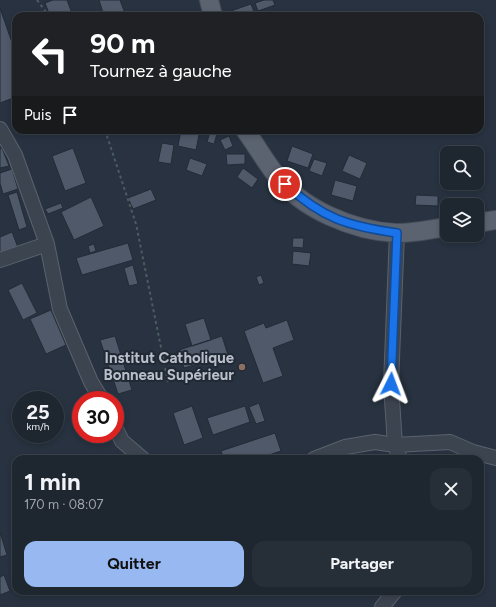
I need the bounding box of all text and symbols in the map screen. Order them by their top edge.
text: 90 m [90,26,155,60]
icon: left [24,28,76,80]
text: Tournez à gauche [90,60,232,82]
icon: arrive [59,104,81,126]
text: Puis [24,106,51,124]
map controls [440,146,484,242]
button: search [440,146,484,190]
pin [268,167,302,201]
icon: arrive [274,173,296,195]
button: layers [440,198,484,242]
place label: Institut Catholique Bonneau Supérieur [104,349,235,384]
marker: Institut Catholique Bonneau Supérieur [237,362,247,372]
position arrow [370,363,412,405]
speed limit sign: 30 [72,391,124,443]
text: 25 [26,400,50,424]
text: km/h [27,420,49,433]
text: 1 min [24,467,81,496]
button: close [430,468,472,510]
text: 170 m · 08:07 [24,497,104,512]
button: Quitter [24,541,244,587]
button: Partager [252,541,472,587]

